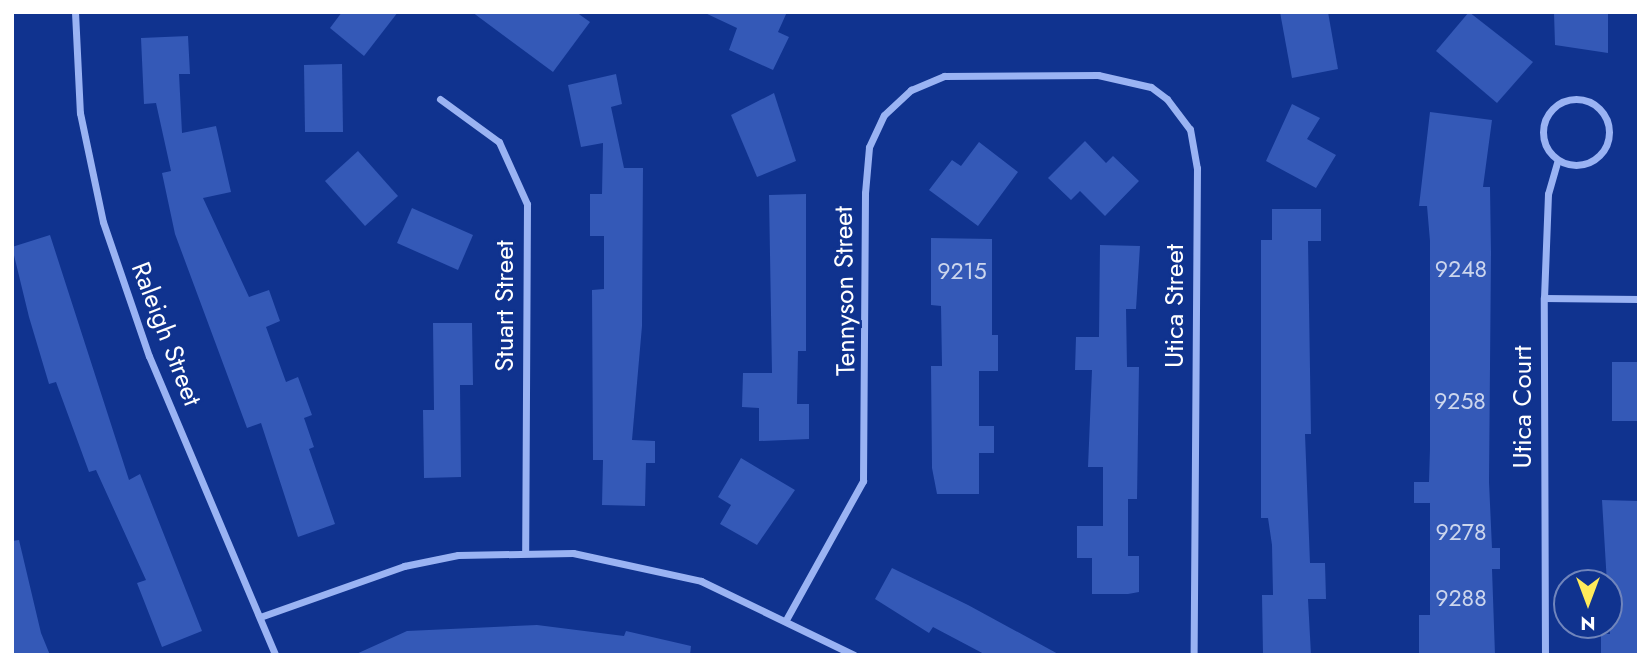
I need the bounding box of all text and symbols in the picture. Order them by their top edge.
street label: Tennyson Street [828,206,862,376]
street label: Stuart Street [489,240,521,372]
street label: Utica Street [1159,244,1191,368]
house number: 9248 [1435,255,1487,283]
house number: 9215 [937,257,987,285]
street label: Raleigh Street [124,258,208,410]
street label: Utica Court [1507,346,1539,468]
house number: 9258 [1434,387,1486,415]
house number: 9278 [1436,518,1486,546]
north arrow [1553,569,1623,639]
house number: 9288 [1435,584,1487,612]
text: N [1580,610,1596,637]

